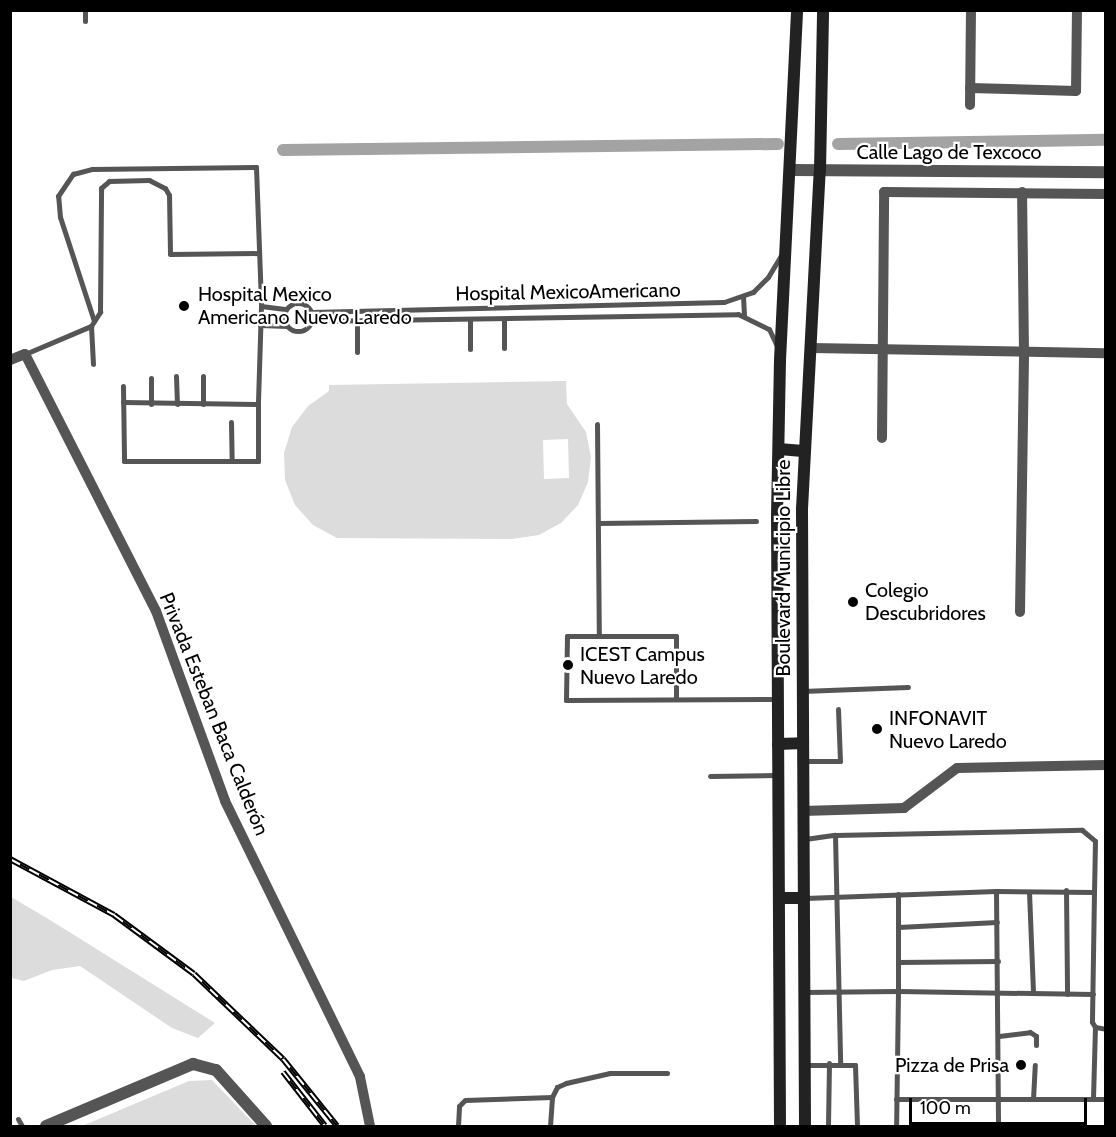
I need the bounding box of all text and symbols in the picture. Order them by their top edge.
street label: Calle Lago de Texcoco [856,140,1042,164]
street label: Hospital MexicoAmericano [455,278,681,306]
place label: Hospital Mexico Americano Nuevo Laredo [198,282,412,329]
marker: Hospital Mexico Americano Nuevo Laredo [175,297,193,315]
street label: Boulevard Municipio Libre [771,460,795,676]
place label: Colegio Descubridores [865,578,986,625]
street label: Privada Esteban Baca Calderón [154,589,274,839]
marker: Colegio Descubridores [846,595,860,609]
place label: ICEST Campus Nuevo Laredo [580,642,705,689]
marker: ICEST Campus Nuevo Laredo [561,658,575,672]
place label: INFONAVIT Nuevo Laredo [889,706,1007,753]
marker: INFONAVIT Nuevo Laredo [870,722,884,736]
place label: Pizza de Prisa [895,1053,1009,1077]
marker: Pizza de Prisa [1014,1058,1028,1072]
scale bar [912,1086,1090,1124]
text: 100 m [920,1097,971,1119]

